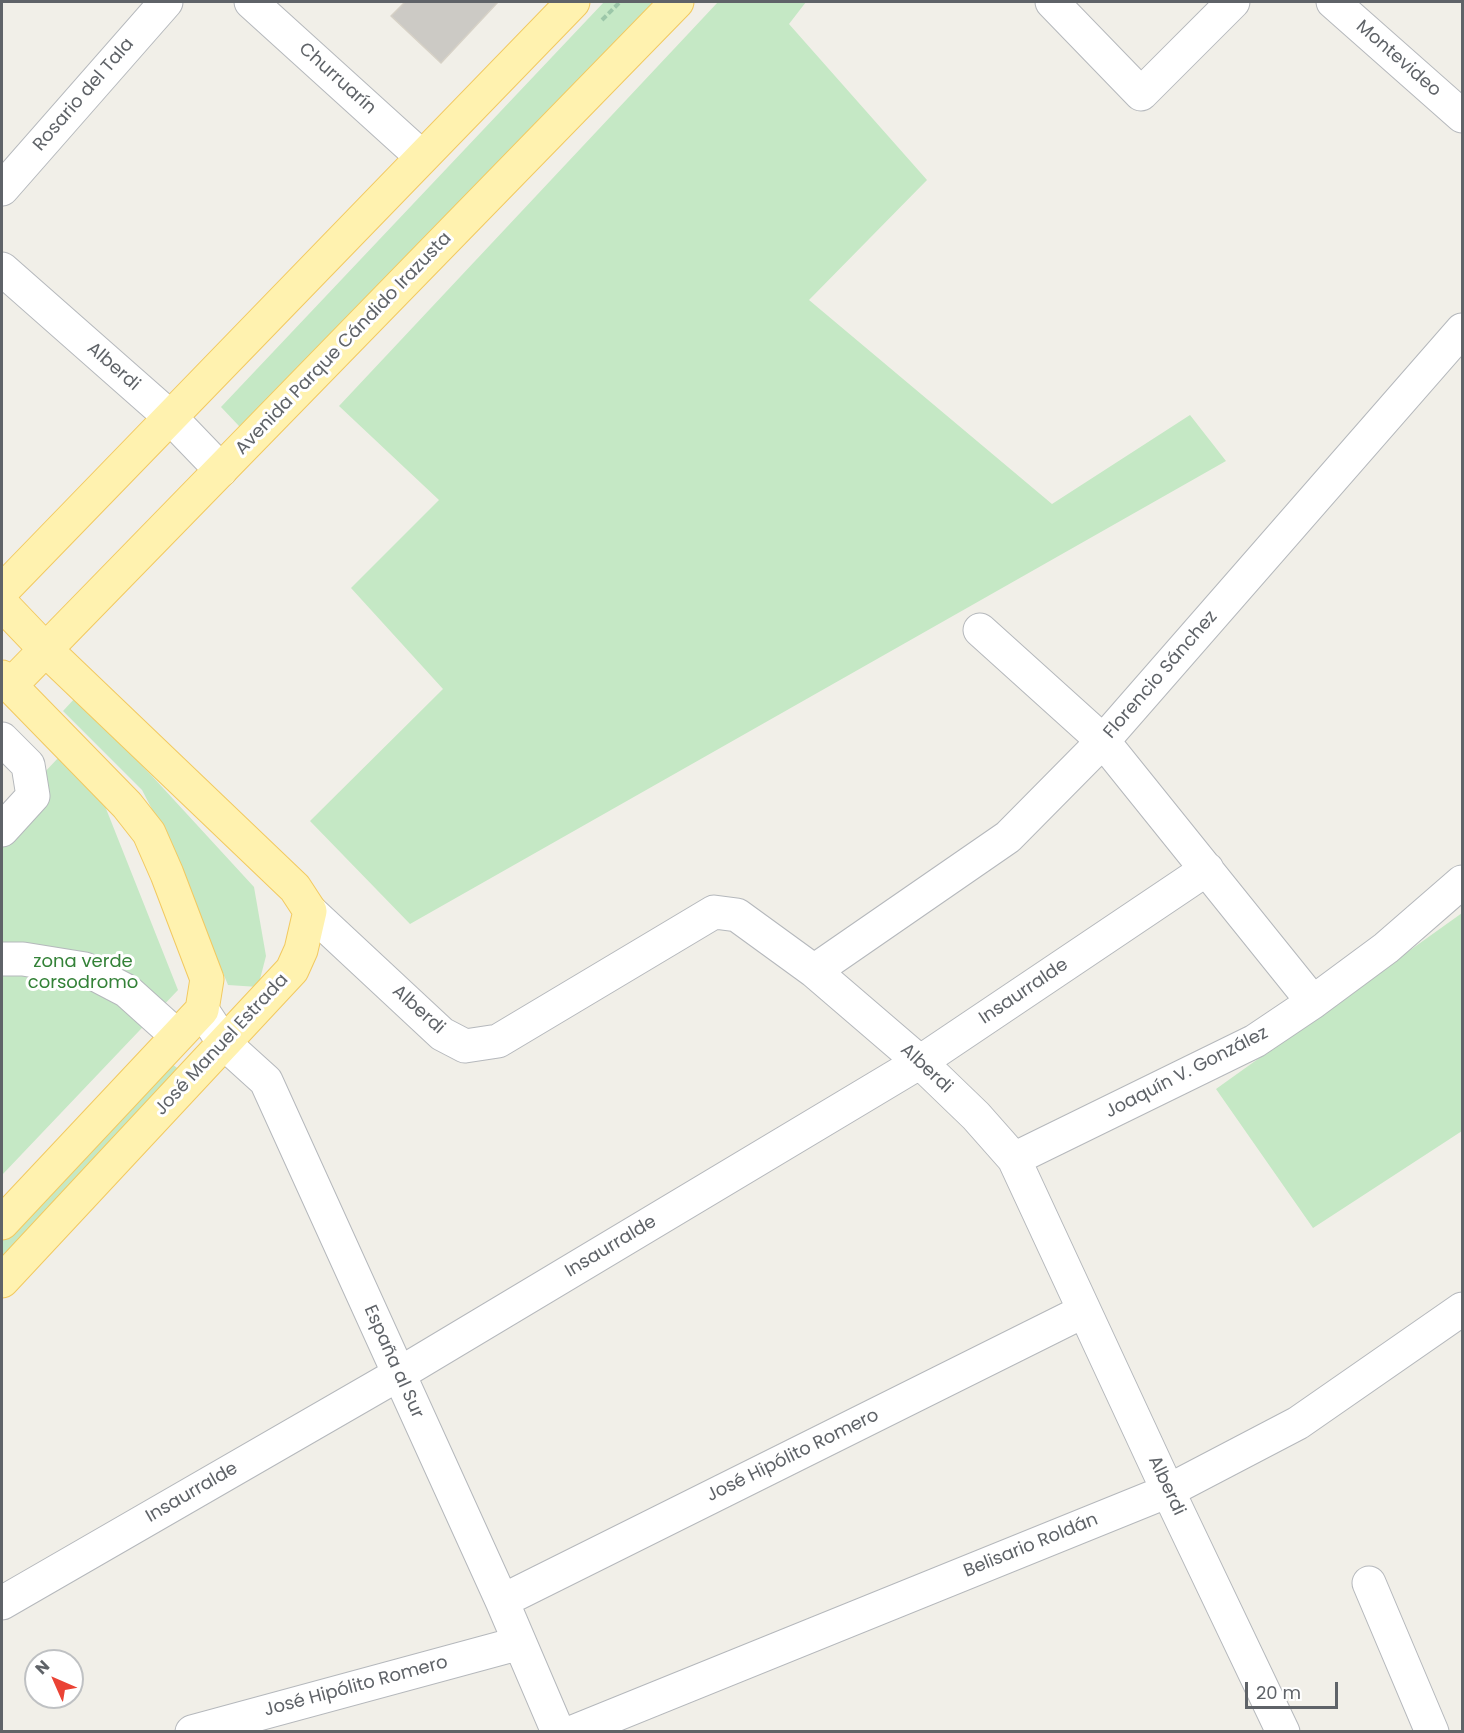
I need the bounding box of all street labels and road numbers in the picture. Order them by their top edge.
street label: Montevideo [1351,16,1445,102]
street label: Rosario del Tala [29,34,139,156]
street label: Churruarín [294,39,380,119]
street label: Avenida Parque Cándido Irazusta [232,228,456,460]
street label: Alberdi [82,338,144,396]
street label: Florencio Sánchez [1100,607,1222,743]
street label: Insaurralde [976,954,1072,1030]
street label: José Manuel Estrada [151,970,293,1120]
street label: Alberdi [387,981,449,1039]
street label: Joaquín V. González [1102,1023,1272,1123]
street label: Alberdi [896,1040,956,1098]
street label: Insaurralde [562,1211,660,1283]
street label: España al Sur [358,1302,428,1422]
street label: José Hipólito Romero [703,1405,883,1507]
street label: Alberdi [1143,1453,1189,1519]
street label: Insaurralde [142,1458,242,1528]
street label: Belisario Roldán [961,1509,1101,1583]
street label: José Hipólito Romero [262,1652,450,1722]

